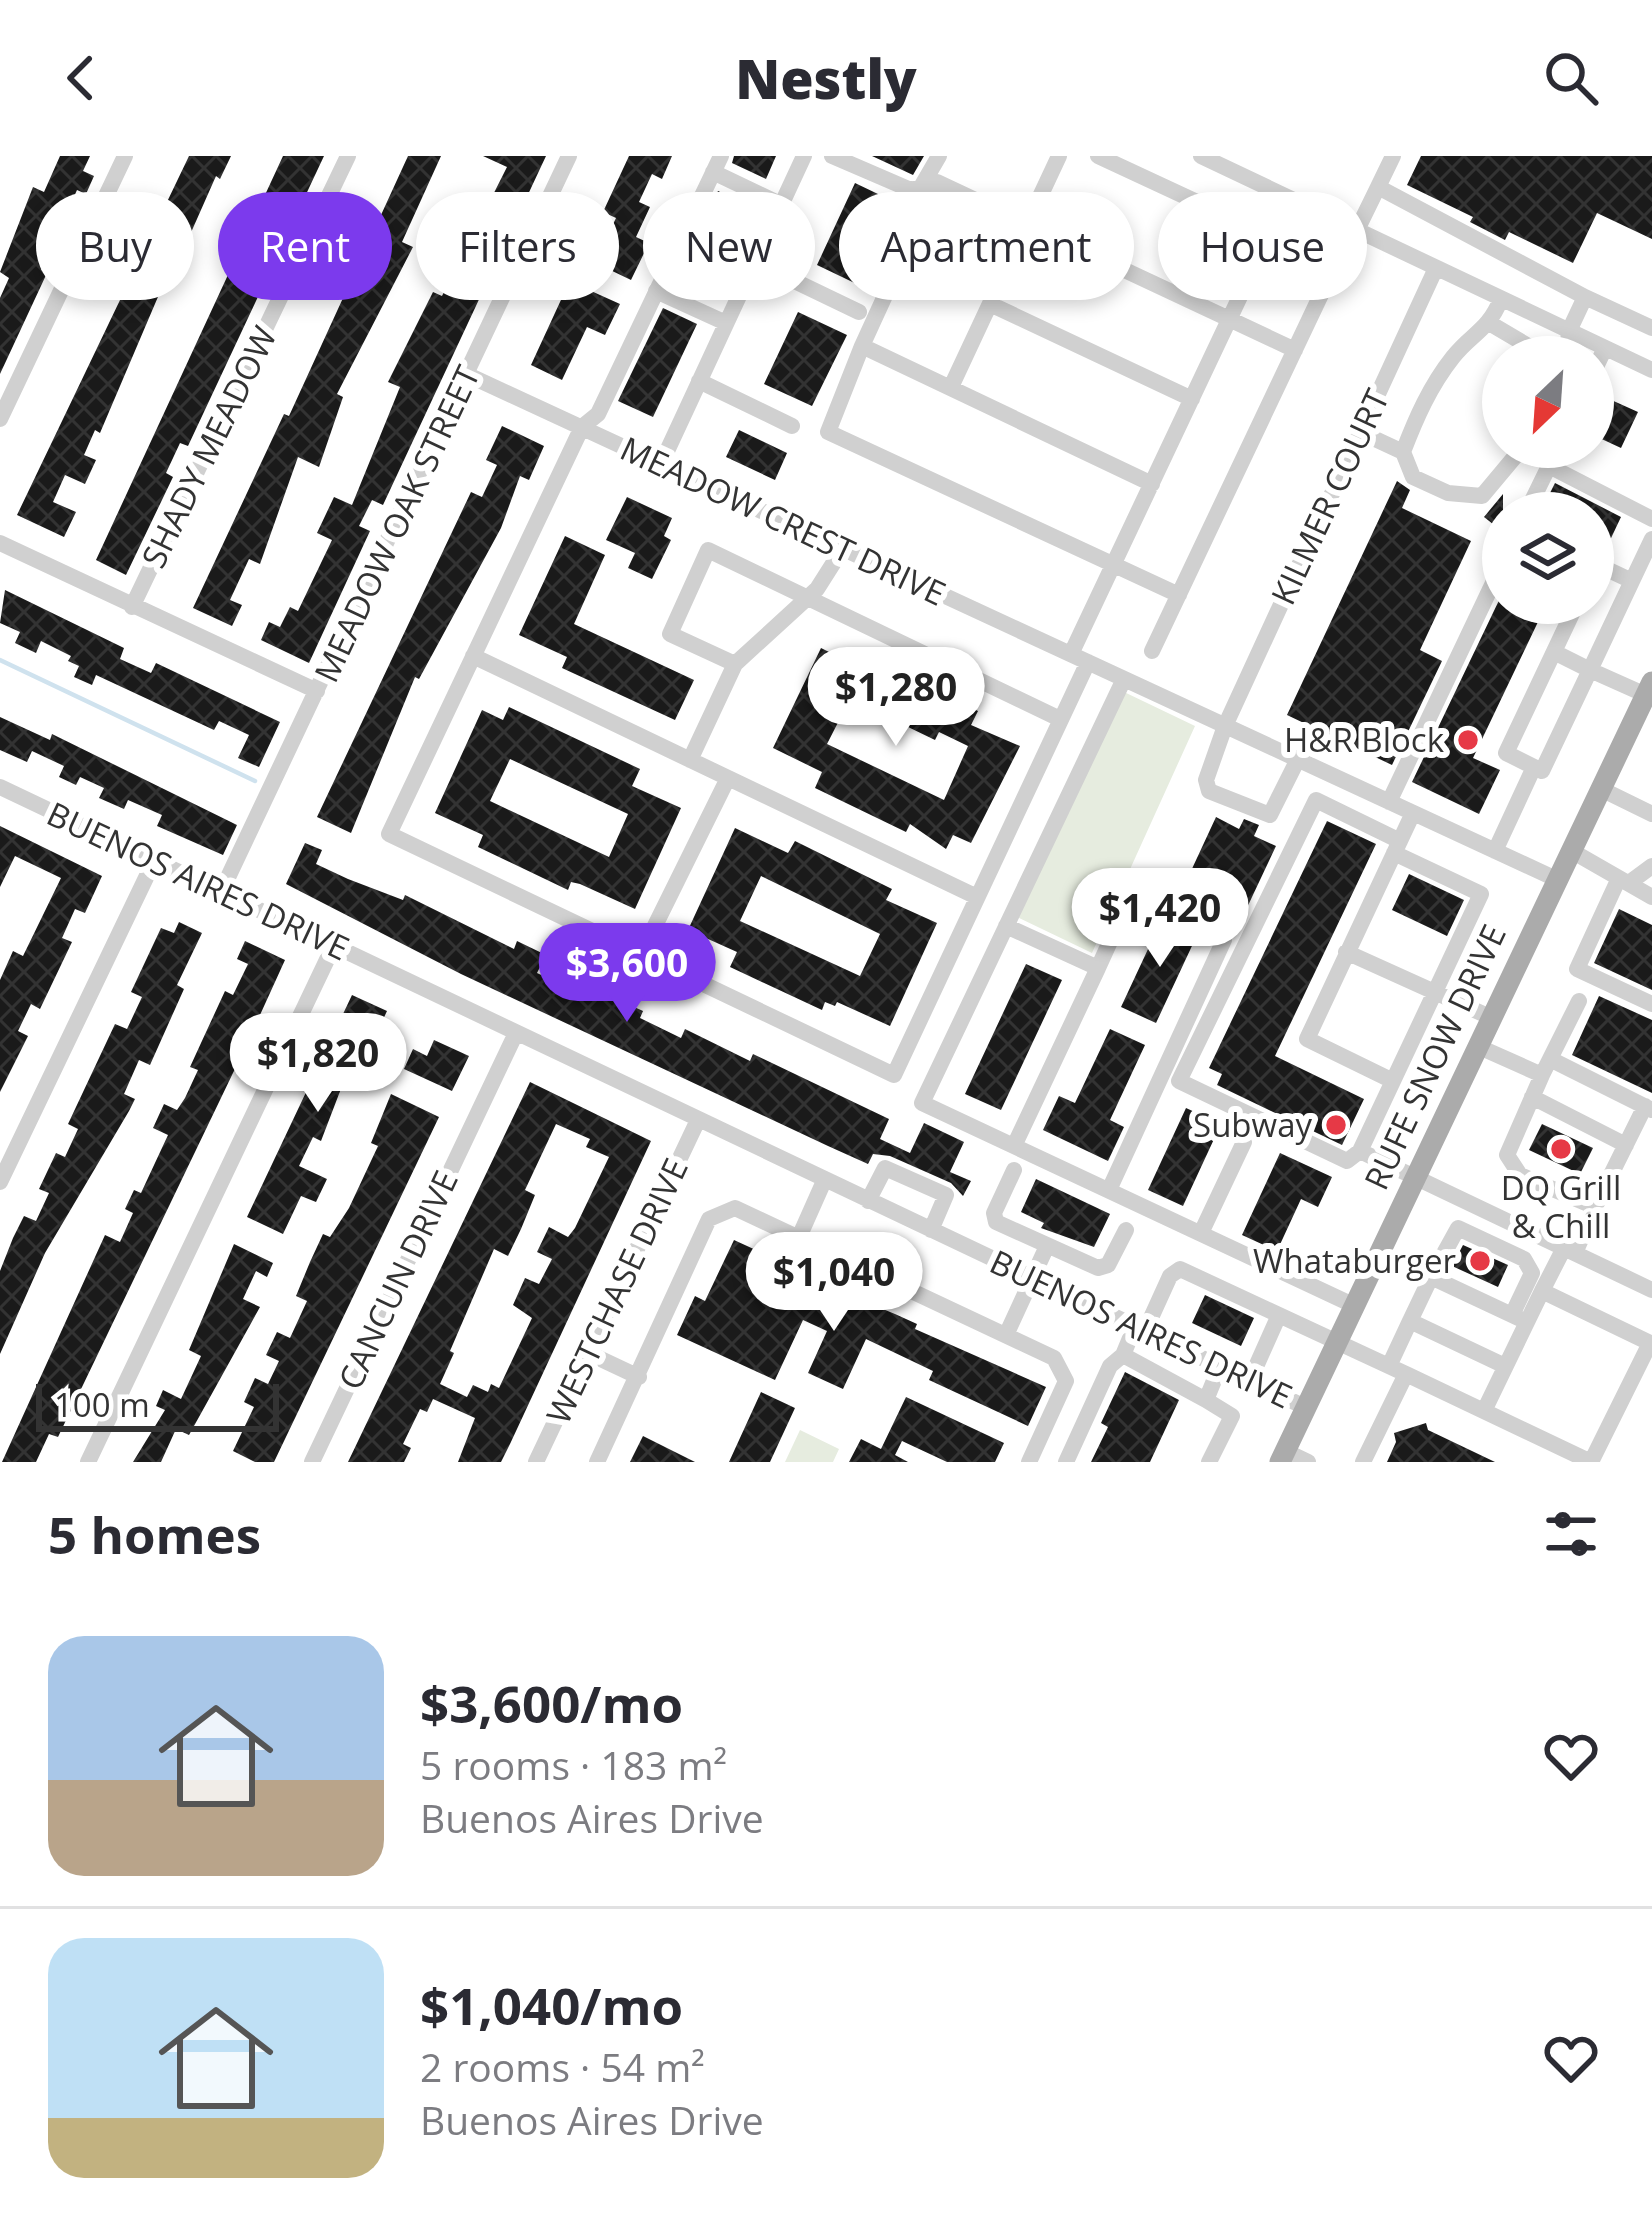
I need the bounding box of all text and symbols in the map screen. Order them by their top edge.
text: Nestly [735,41,917,115]
icon: back [48,45,114,111]
icon: search [1538,45,1604,111]
chip: Buy [36,192,194,300]
chip: Rent [218,192,392,300]
chip: Filters [416,192,619,300]
chip: New [643,192,815,300]
chip: Apartment [839,192,1134,300]
chip: House [1158,192,1367,300]
street label: SHADY MEADOW [131,319,286,575]
north arrow [1482,336,1614,468]
map controls [1482,336,1614,624]
street label: MEADOW OAK STREET [303,358,490,689]
street label: KILMER COURT [1260,382,1399,612]
street label: MEADOW CREST DRIVE [614,425,953,616]
button: layers [1482,492,1614,624]
pin: $1,280 [798,647,994,749]
text: $1,280 [835,659,957,712]
place label: H&R Block [1284,717,1445,762]
marker: H&R Block [1455,727,1481,753]
street label: BUENOS AIRES DRIVE [40,791,356,970]
pin: $1,420 [1062,868,1258,970]
text: $1,420 [1099,880,1221,933]
street label: RUFE SNOW DRIVE [1353,917,1516,1197]
pin: $3,600 [529,923,725,1025]
text: $3,600 [566,935,688,988]
pin: $1,820 [220,1013,416,1115]
text: $1,820 [257,1025,379,1078]
place label: Subway [1193,1102,1312,1147]
marker: Subway [1323,1112,1349,1138]
marker: DQ Grill & Chill [1548,1136,1574,1162]
street label: WESTCHASE DRIVE [535,1151,698,1431]
street label: CANCUN DRIVE [327,1163,468,1396]
place label: DQ Grill & Chill [1501,1165,1621,1248]
pin: $1,040 [736,1232,932,1334]
place label: Whataburger [1253,1238,1456,1283]
street label: BUENOS AIRES DRIVE [983,1239,1299,1418]
text: $1,040 [773,1244,895,1297]
marker: Whataburger [1467,1248,1493,1274]
scale bar [36,1378,279,1431]
text: 100 m [54,1382,150,1427]
text: 5 homes [48,1499,261,1569]
icon: filters [1538,1501,1604,1567]
text: $3,600/mo [420,1668,683,1738]
icon: home [144,1684,288,1828]
icon: heart [1538,1723,1604,1789]
text: 5 rooms · 183 m² [420,1738,727,1791]
text: Buenos Aires Drive [420,1791,764,1844]
text: $1,040/mo [420,1970,683,2040]
icon: home [144,1986,288,2130]
icon: heart [1538,2025,1604,2091]
text: 2 rooms · 54 m² [420,2040,705,2093]
text: Buenos Aires Drive [420,2093,764,2146]

